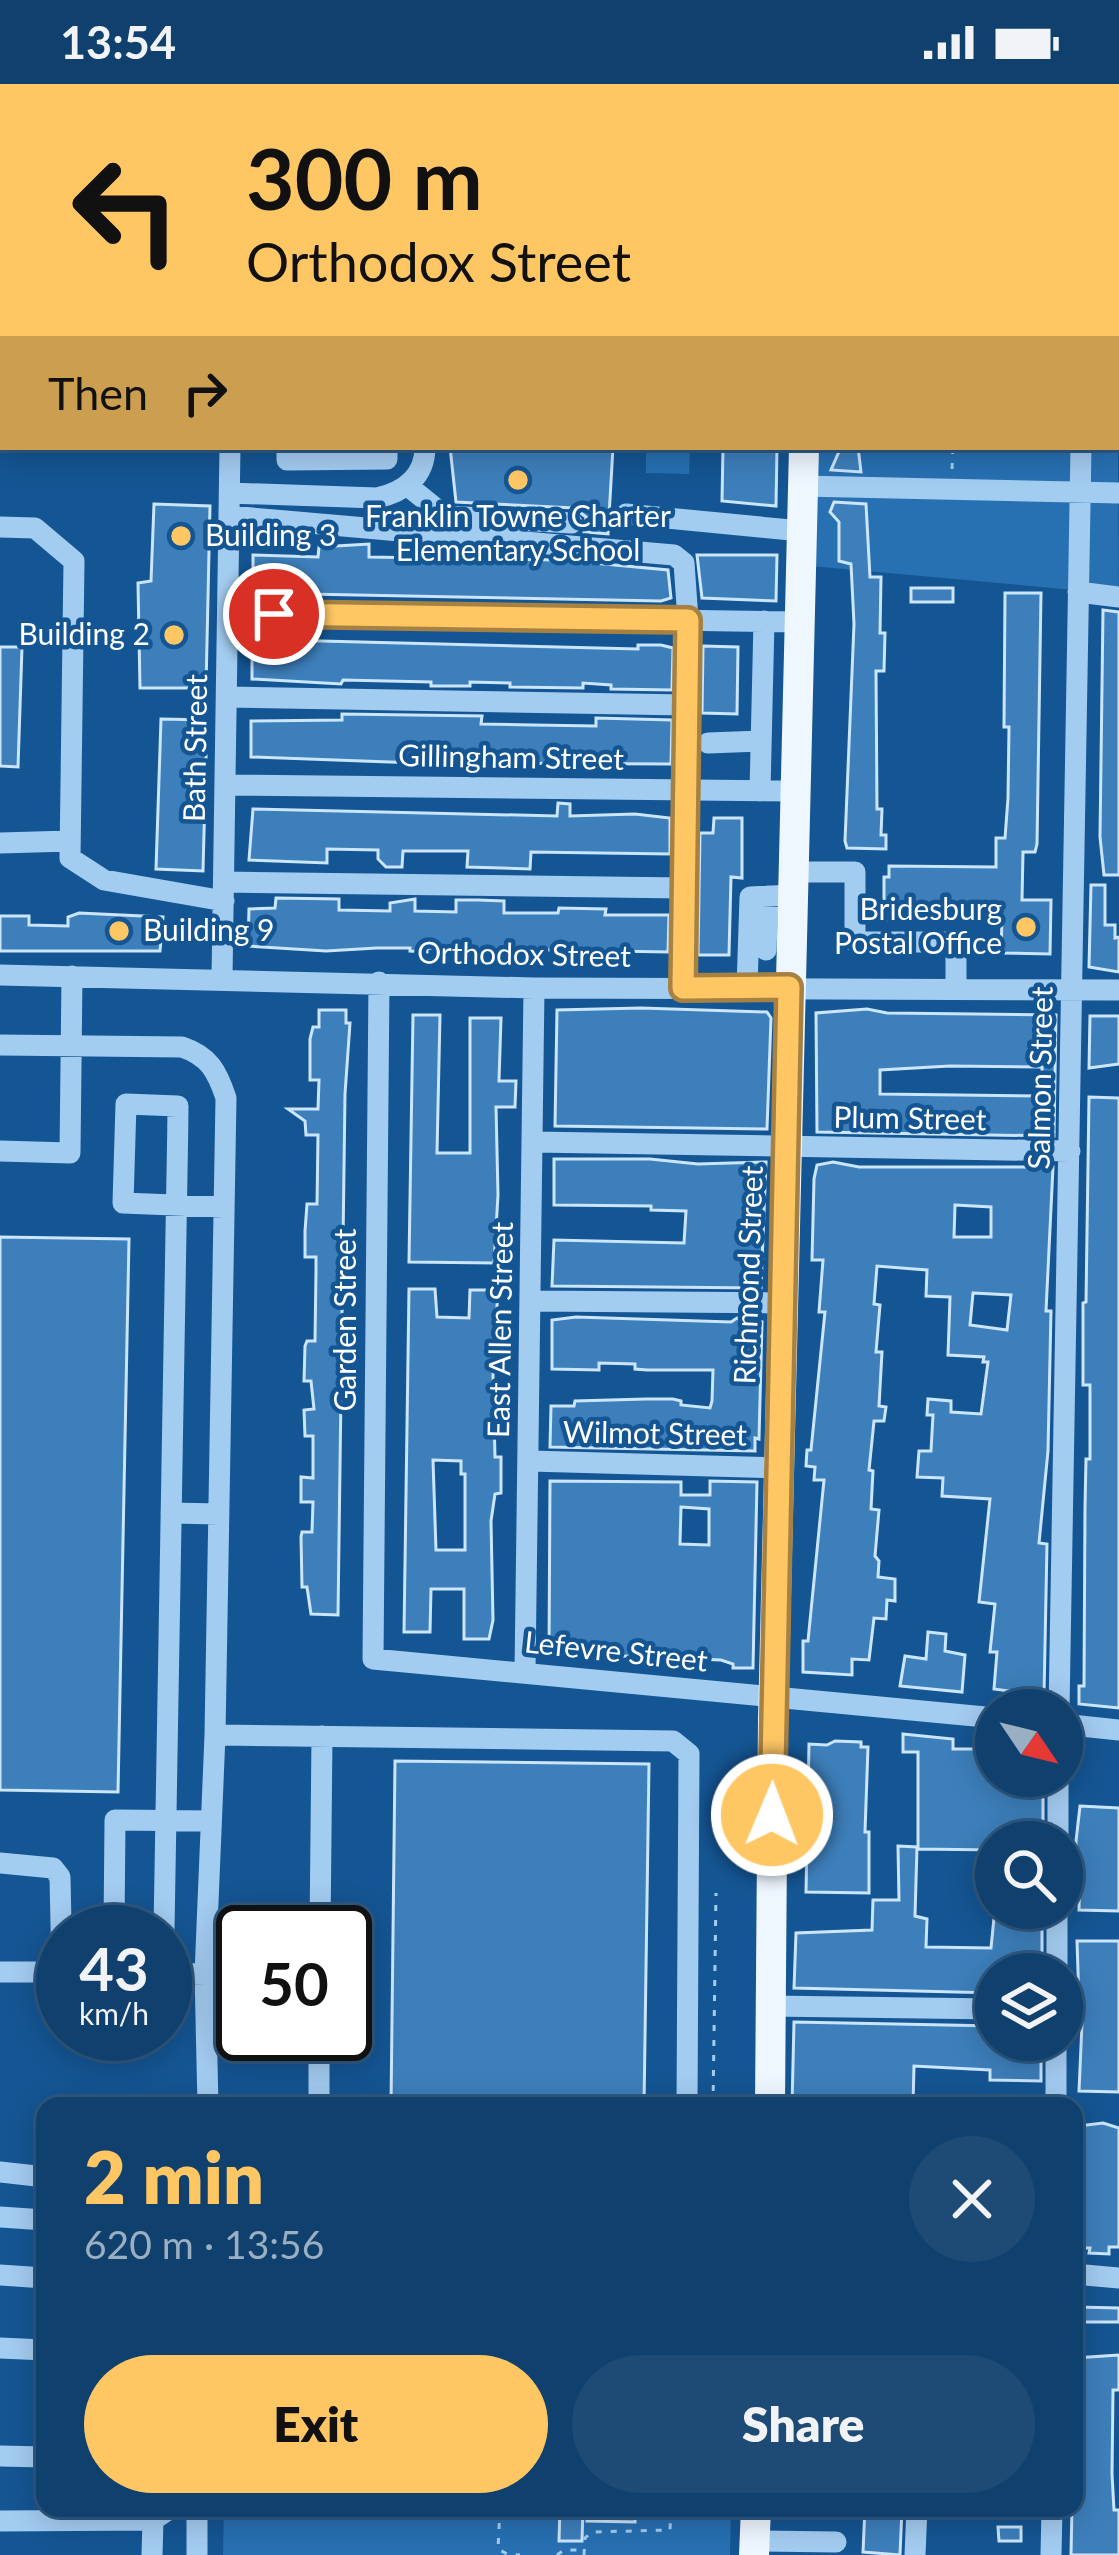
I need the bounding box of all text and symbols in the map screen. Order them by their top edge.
text: 13:54 [60,15,176,69]
text: 300 m [246,127,483,228]
icon: left [48,132,204,288]
text: Orthodox Street [246,229,631,294]
icon: right [172,360,238,426]
text: Then [48,366,148,420]
marker: Franklin Towne Charter Elementary School [505,467,531,493]
place label: Franklin Towne Charter Elementary School [365,497,671,567]
place label: Building 3 [205,516,337,552]
marker: Building 3 [168,523,194,549]
pin [223,563,325,665]
icon: arrive [241,581,307,647]
place label: Building 2 [18,615,150,651]
marker: Building 2 [161,622,187,648]
street label: Bath Street [175,673,213,822]
street label: Gillingham Street [398,736,624,776]
place label: Bridesburg Postal Office [834,890,1002,960]
place label: Building 9 [143,911,275,947]
marker: Bridesburg Postal Office [1013,914,1039,940]
marker: Building 9 [106,918,132,944]
street label: Orthodox Street [417,933,632,973]
street label: Salmon Street [1019,986,1059,1170]
street label: Plum Street [833,1098,987,1136]
street label: Richmond Street [725,1165,769,1385]
street label: East Allen Street [479,1221,519,1438]
street label: Garden Street [326,1228,362,1412]
street label: Wilmot Street [563,1412,748,1452]
street label: Lefevre Street [523,1623,710,1678]
north arrow [975,1689,1083,1797]
map controls [975,1689,1083,2061]
position arrow [709,1752,835,1878]
button: search [975,1821,1083,1929]
speed limit sign: 50 [216,1905,372,2061]
text: 43 [79,1932,149,2004]
button: layers [975,1953,1083,2061]
text: km/h [79,1995,149,2031]
text: 2 min [84,2133,264,2219]
button: close [909,2136,1035,2262]
text: 620 m · 13:56 [84,2221,324,2267]
button: Exit [84,2355,548,2493]
button: Share [572,2355,1035,2493]

